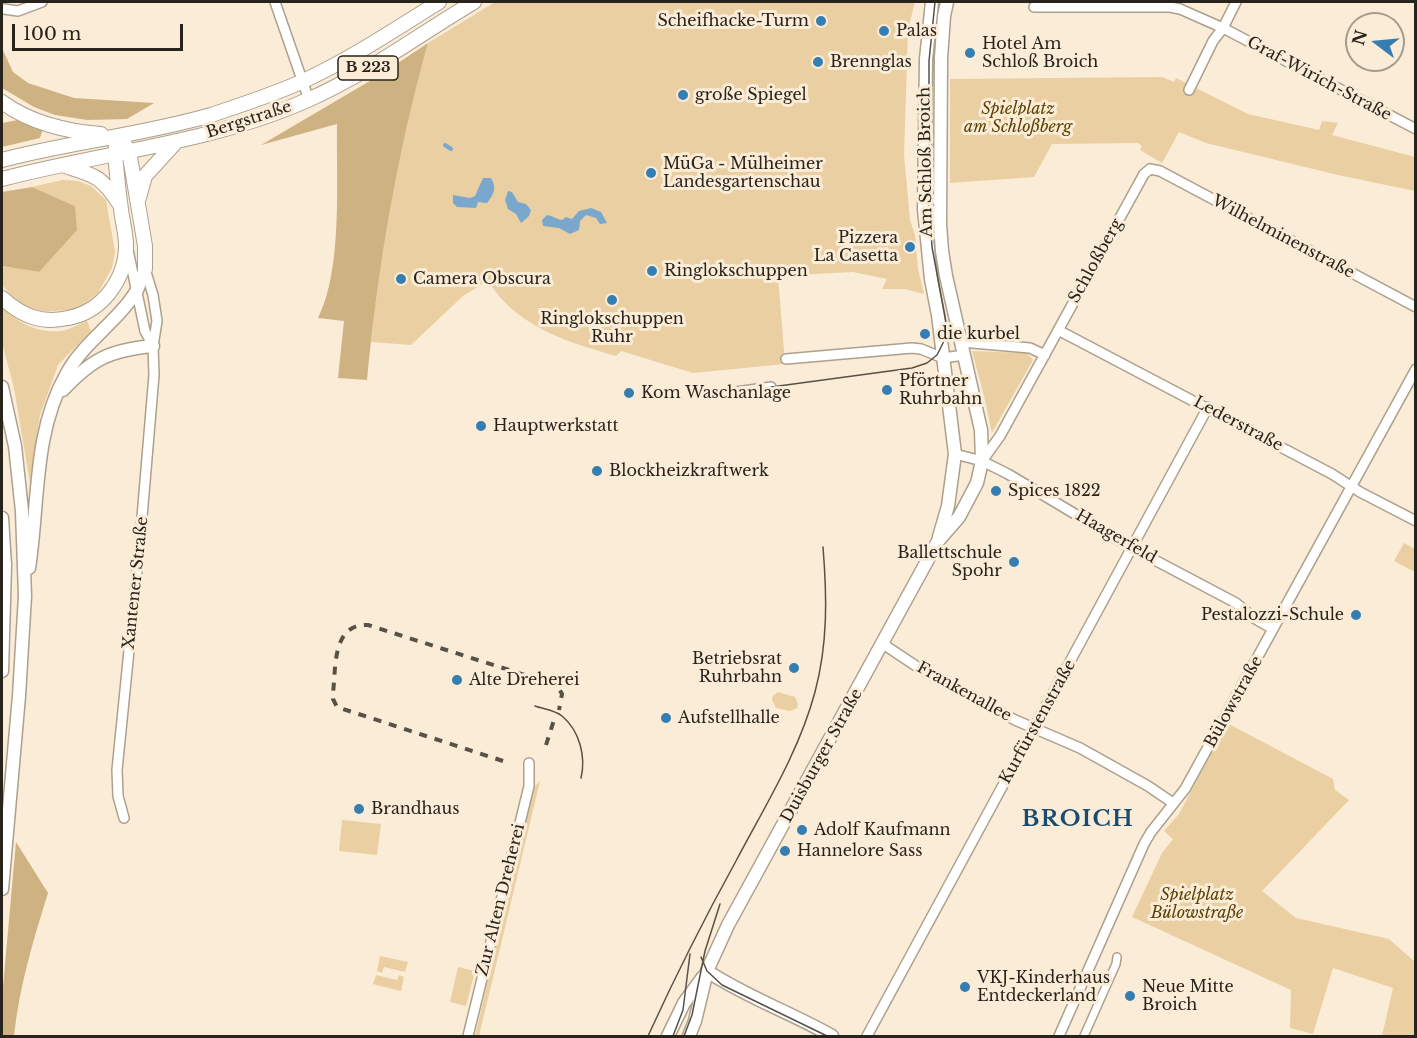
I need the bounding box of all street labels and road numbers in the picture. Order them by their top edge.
street label: Graf-Wirich-Straße [1244,33,1394,125]
road number: B 223 [338,56,398,80]
street label: Am Schloß Broich [915,87,937,237]
street label: Bergstraße [204,97,294,143]
street label: Wilhelminenstraße [1209,191,1357,283]
street label: Schloßberg [1065,216,1127,306]
street label: Lederstraße [1190,392,1286,456]
street label: Haagerfeld [1072,506,1160,568]
street label: Xantener Straße [119,516,153,650]
street label: Bülowstraße [1201,653,1267,751]
street label: Kurfürstenstraße [996,657,1080,787]
street label: Frankenallee [913,658,1015,726]
street label: Duisburger Straße [777,686,867,826]
street label: Zur Alten Dreherei [473,822,529,978]

